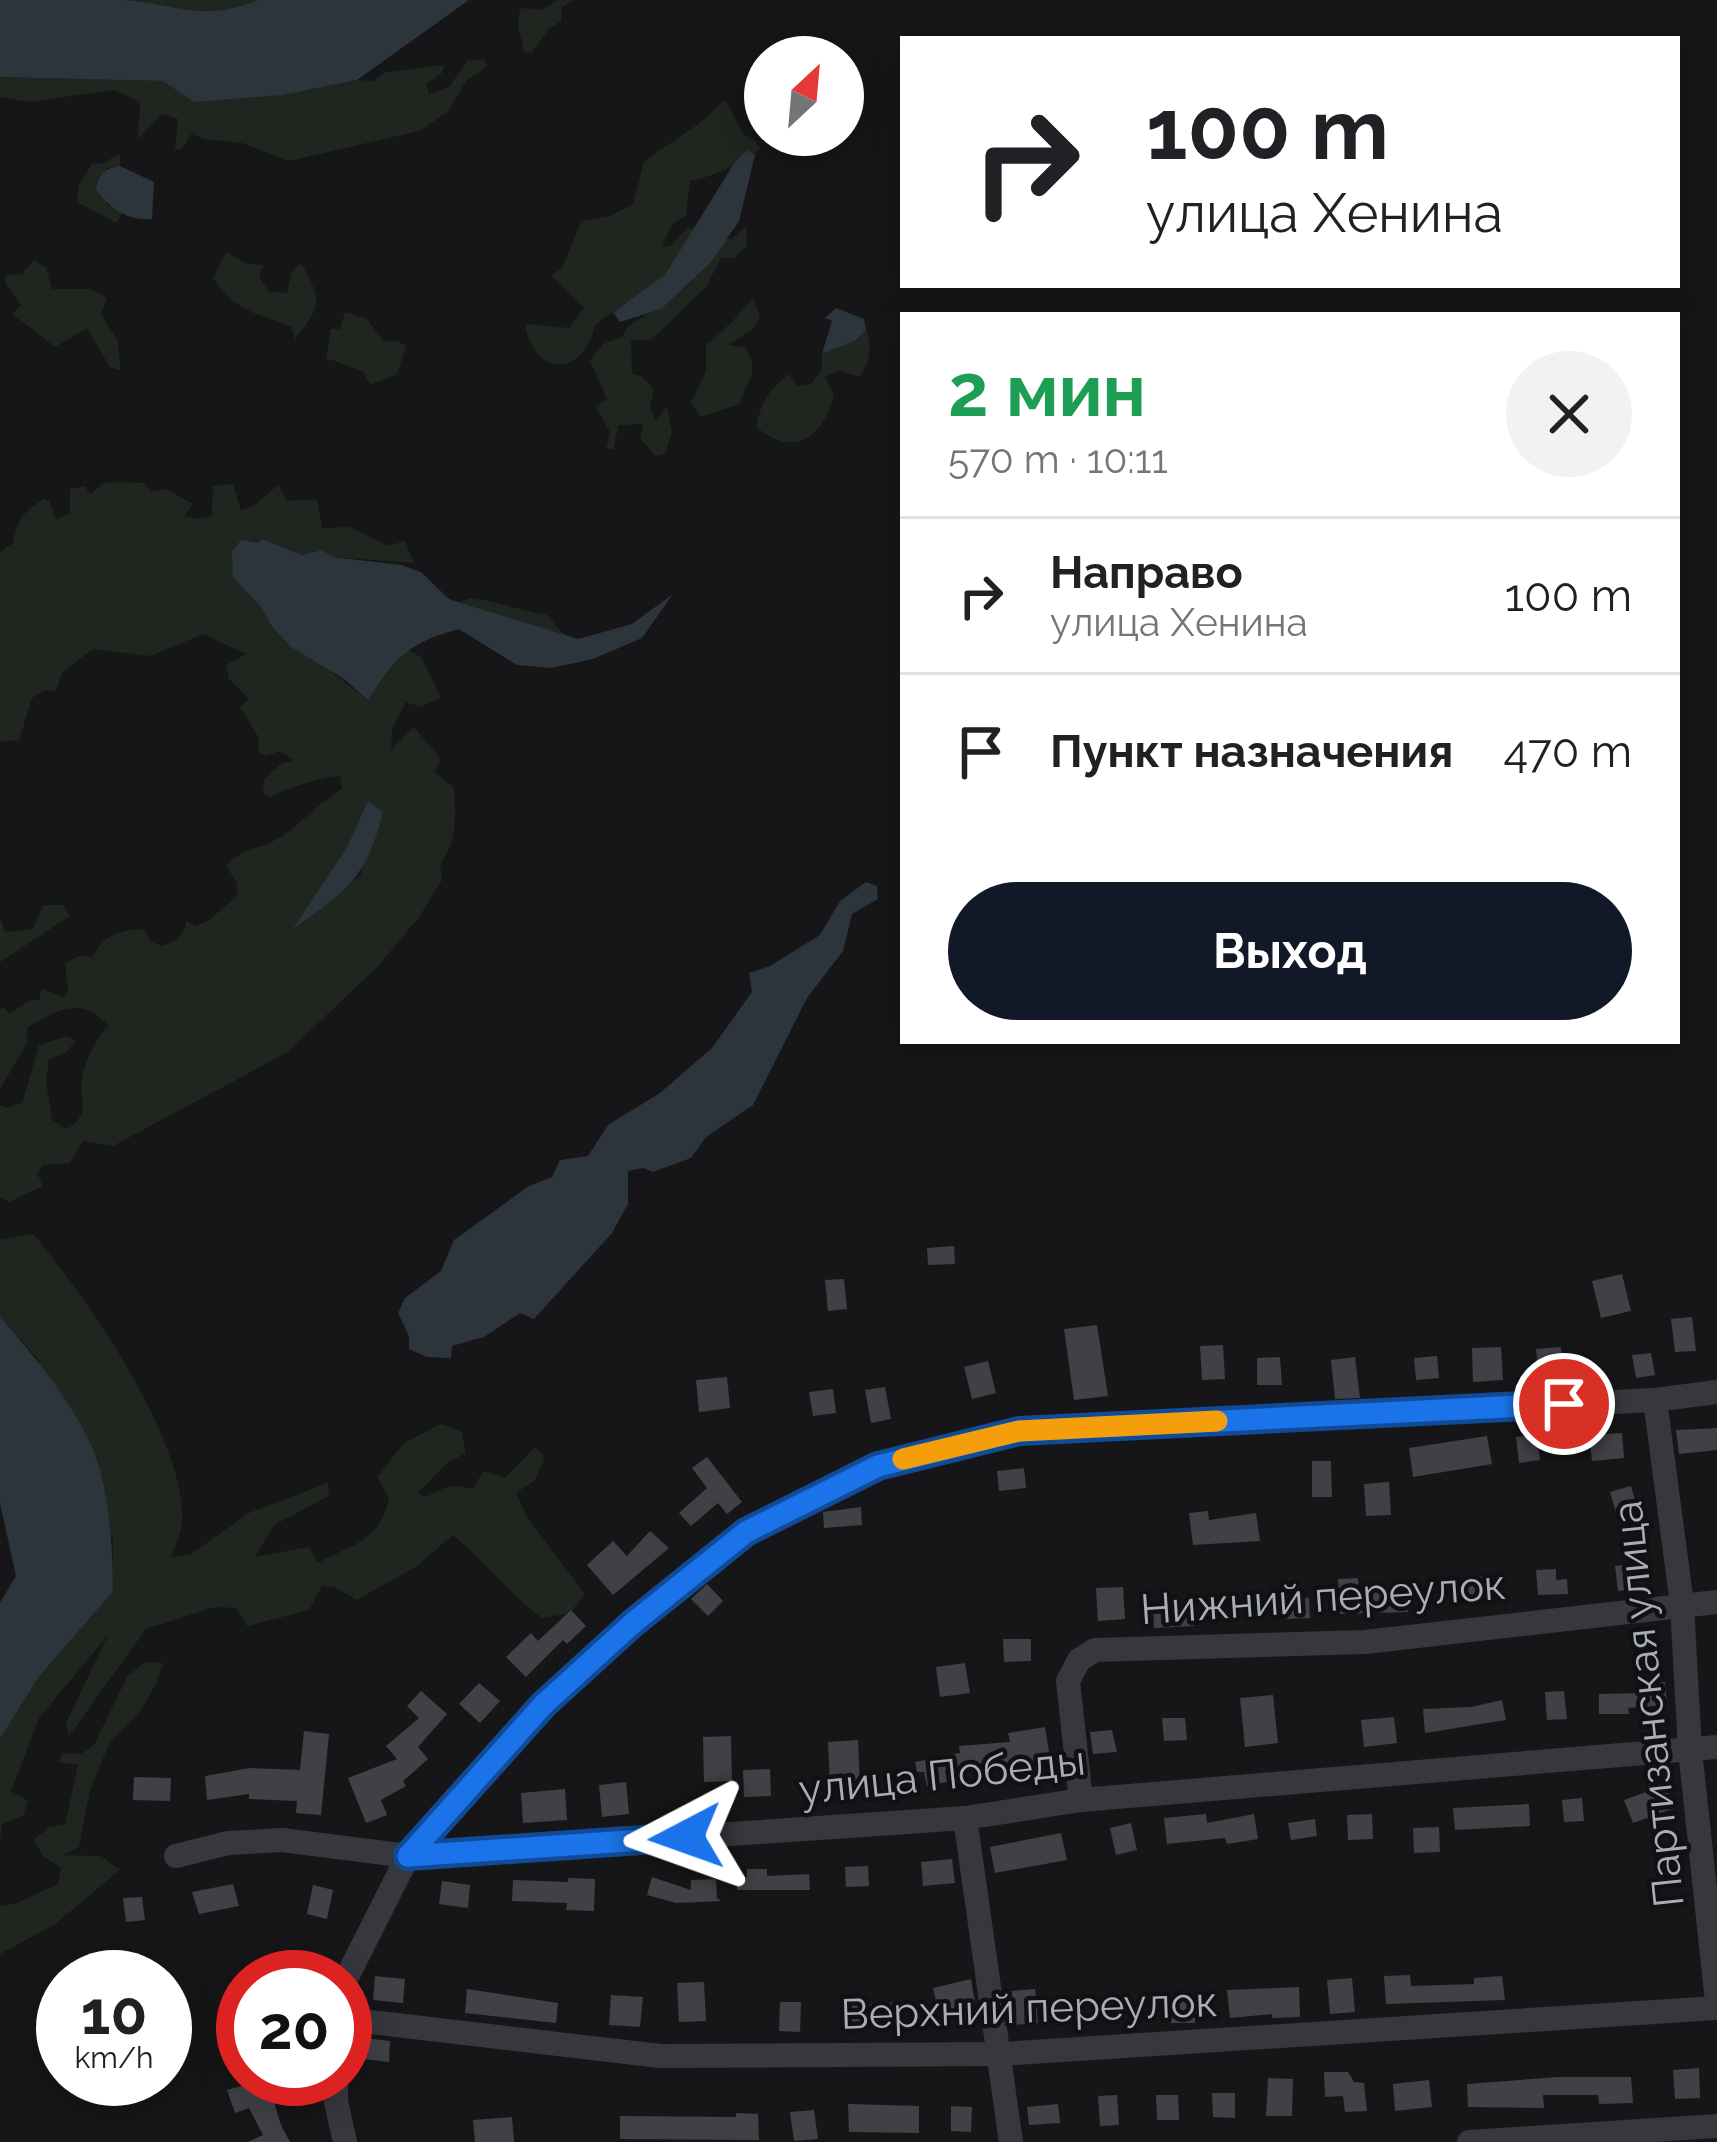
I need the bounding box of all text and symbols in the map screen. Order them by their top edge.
north arrow [744,36,864,156]
map controls [744,36,864,156]
text: 100 m [1146,80,1389,179]
icon: right [948,84,1104,240]
text: улица Хенина [1146,181,1503,245]
text: 2 мин [948,348,1146,433]
button: close [1506,351,1632,477]
text: 570 m · 10:11 [948,436,1168,482]
text: Направо [1050,546,1243,599]
icon: right [948,563,1014,629]
text: 100 m [1505,569,1632,622]
text: улица Хенина [1050,599,1308,645]
icon: arrive [948,719,1014,785]
text: Пункт назначения [1050,725,1453,778]
text: 470 m [1503,725,1632,778]
button: Выход [948,882,1632,1020]
pin [1513,1353,1615,1455]
icon: arrive [1531,1371,1597,1437]
street label: Партизанская улица [1602,1498,1694,1910]
street label: Нижний переулок [1139,1560,1507,1634]
street label: улица Победы [796,1736,1088,1814]
position arrow [623,1774,749,1900]
speed limit sign: 20 [216,1950,372,2106]
street label: Верхний переулок [840,1977,1218,2039]
text: 10 [81,1978,147,2048]
text: km/h [74,2040,154,2075]

